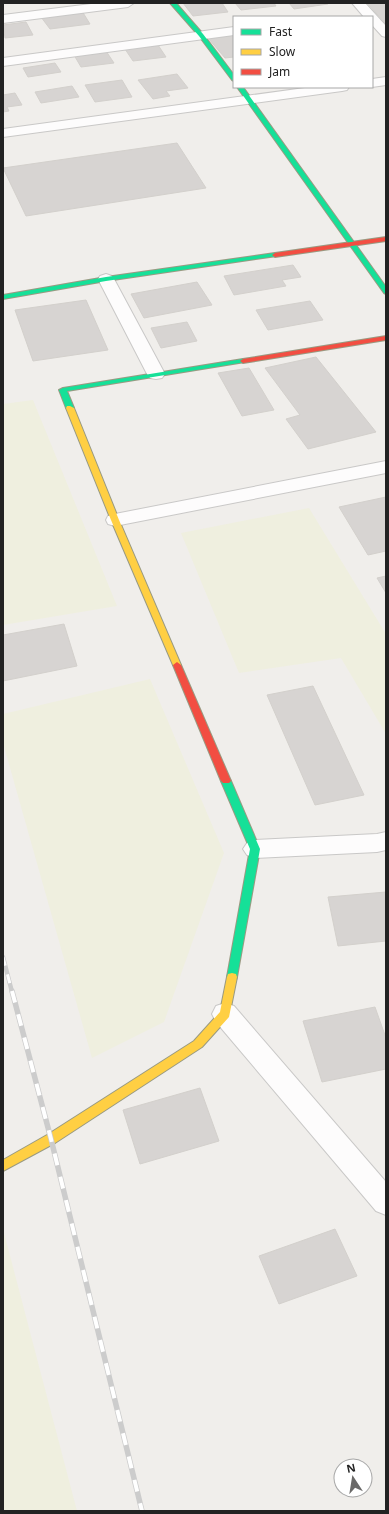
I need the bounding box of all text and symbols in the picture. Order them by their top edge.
legend [233,16,373,88]
text: Fast [269,23,293,40]
text: Slow [269,43,296,60]
text: Jam [268,63,290,80]
north arrow [333,1458,373,1498]
text: N [345,1459,357,1476]

